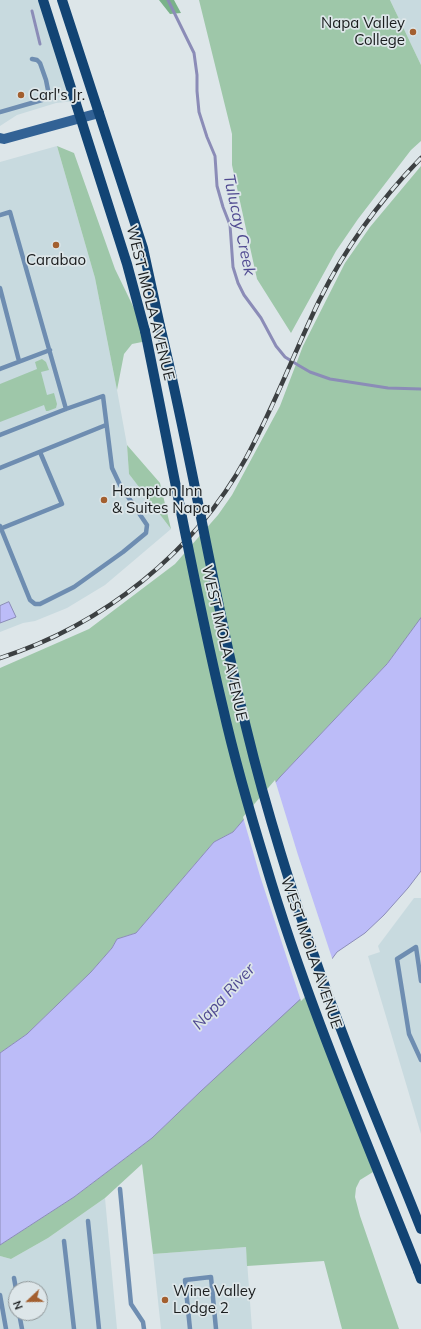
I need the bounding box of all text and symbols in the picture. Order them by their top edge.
place label: Napa Valley College [321,14,405,49]
marker: Napa Valley College [408,27,418,37]
place label: Carl's Jr. [29,86,85,104]
marker: Carl's Jr. [16,90,26,100]
water label: Tulucay Creek [219,173,259,277]
street label: WEST IMOLA AVENUE [122,224,178,382]
marker: Carabao [51,240,61,250]
place label: Carabao [26,251,86,269]
place label: Hampton Inn & Suites Napa [112,482,210,517]
marker: Hampton Inn & Suites Napa [99,495,109,505]
street label: WEST IMOLA AVENUE [197,563,251,723]
street label: WEST IMOLA AVENUE [277,875,345,1031]
water label: Napa River [189,960,259,1034]
north arrow [8,1281,48,1321]
place label: Wine Valley Lodge 2 [173,1282,256,1317]
marker: Wine Valley Lodge 2 [160,1295,170,1305]
text: N [10,1299,26,1312]

